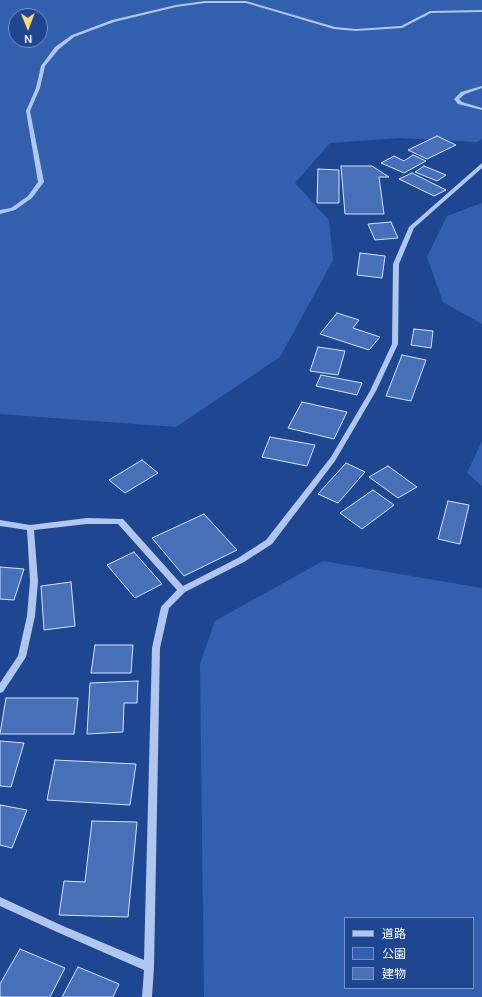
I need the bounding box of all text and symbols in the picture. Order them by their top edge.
north arrow [8,8,48,48]
text: N [24,32,32,47]
legend [344,917,474,989]
text: 道路 [382,925,406,942]
text: 公園 [382,945,406,962]
text: 建物 [382,965,406,982]

